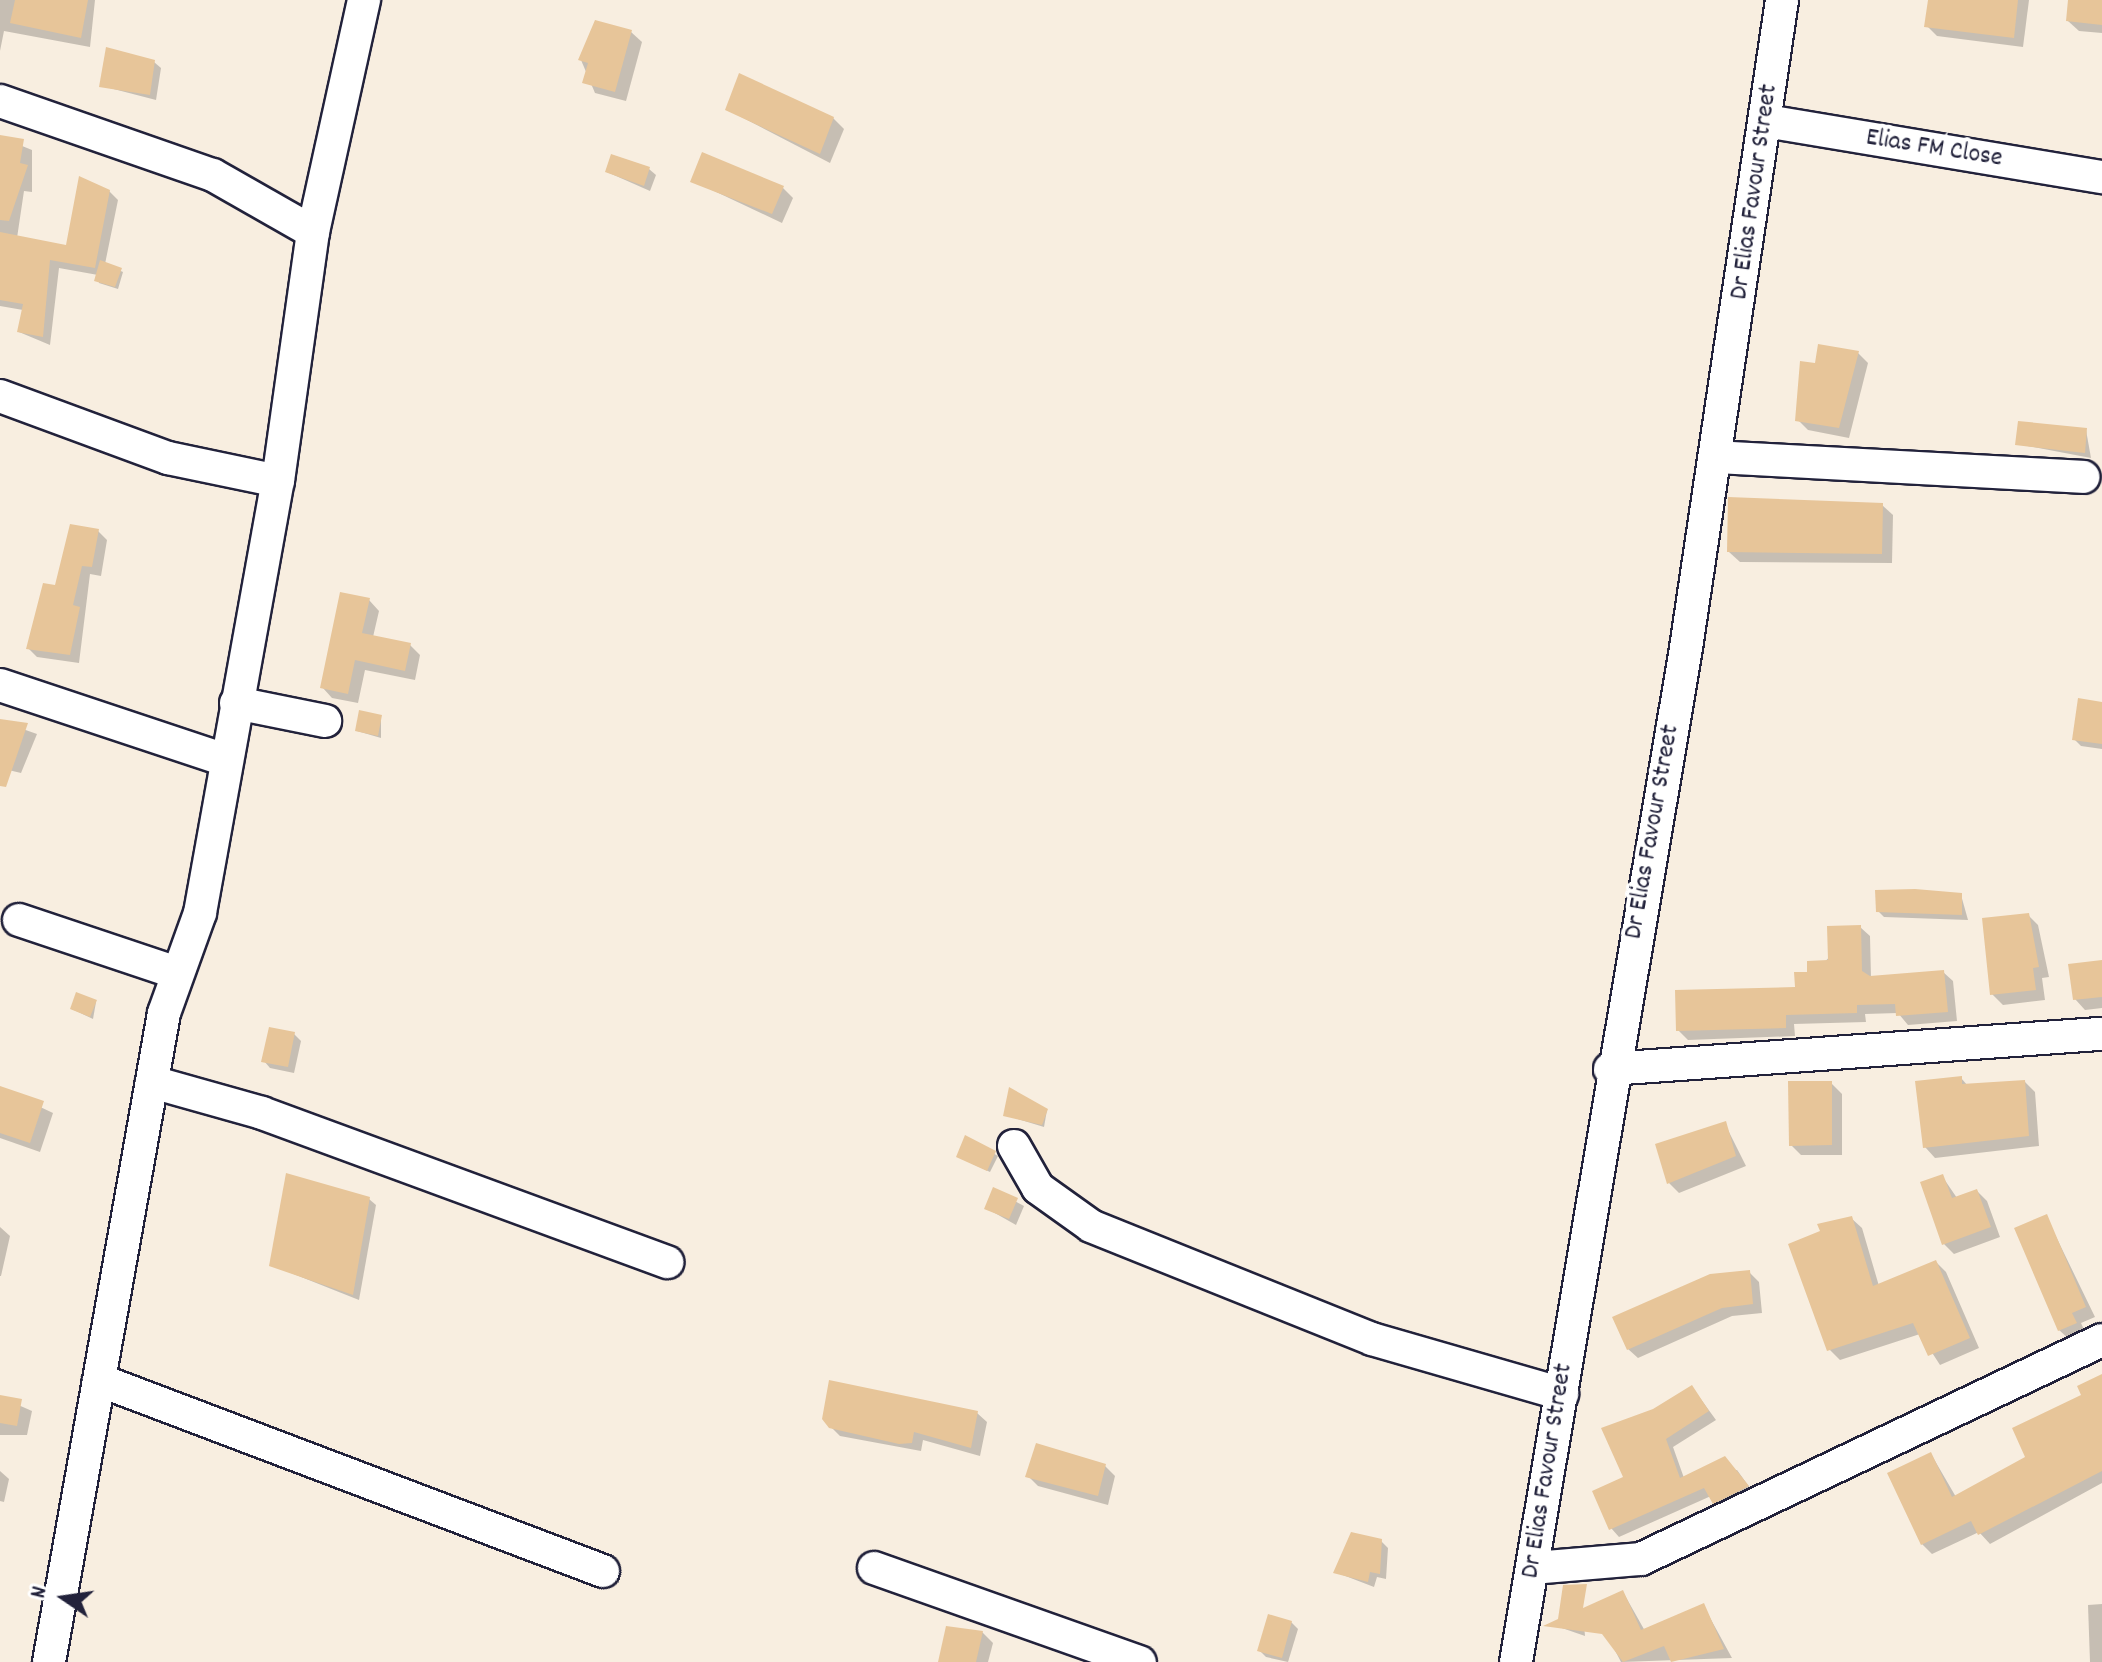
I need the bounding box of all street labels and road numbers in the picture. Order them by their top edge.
street label: Dr Elias Favour Street [1724,82,1786,302]
street label: Elias FM Close [1864,123,2004,175]
street label: Dr Elias Favour Street [1619,722,1687,942]
street label: Dr Elias Favour Street [1516,1361,1580,1581]

